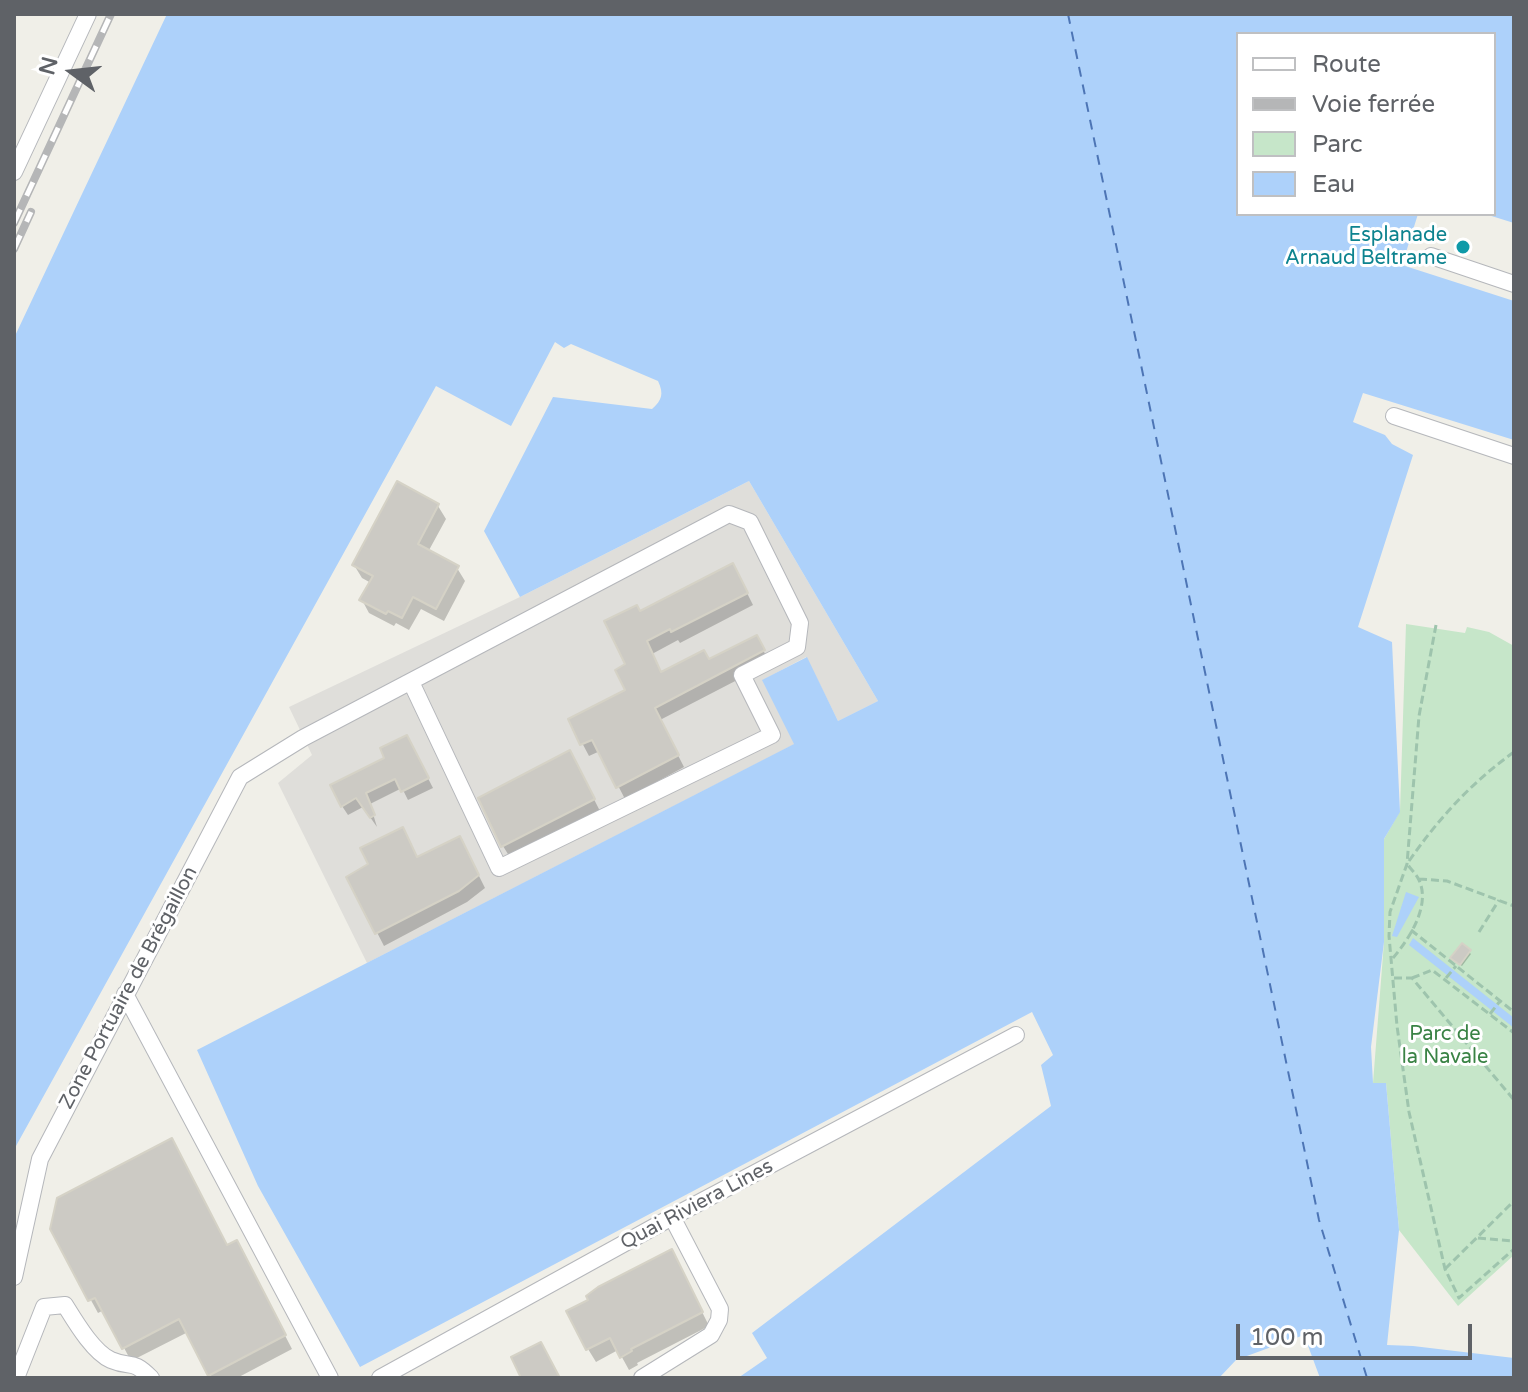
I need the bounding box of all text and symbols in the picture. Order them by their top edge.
north arrow [32,32,112,112]
legend [1236,32,1496,216]
text: Route [1312,50,1381,79]
text: N [34,54,64,78]
text: Voie ferrée [1312,90,1435,119]
text: Parc [1312,130,1363,159]
text: Eau [1312,170,1355,199]
place label: Esplanade Arnaud Beltrame [1285,224,1447,271]
marker: Esplanade Arnaud Beltrame [1454,238,1472,256]
street label: Zone Portuaire de Brégaillon [55,863,203,1113]
park label: Parc de la Navale [1402,1023,1488,1070]
street label: Quai Riviera Lines [617,1155,777,1255]
scale bar [1240,1308,1476,1358]
text: 100 m [1250,1323,1324,1352]

